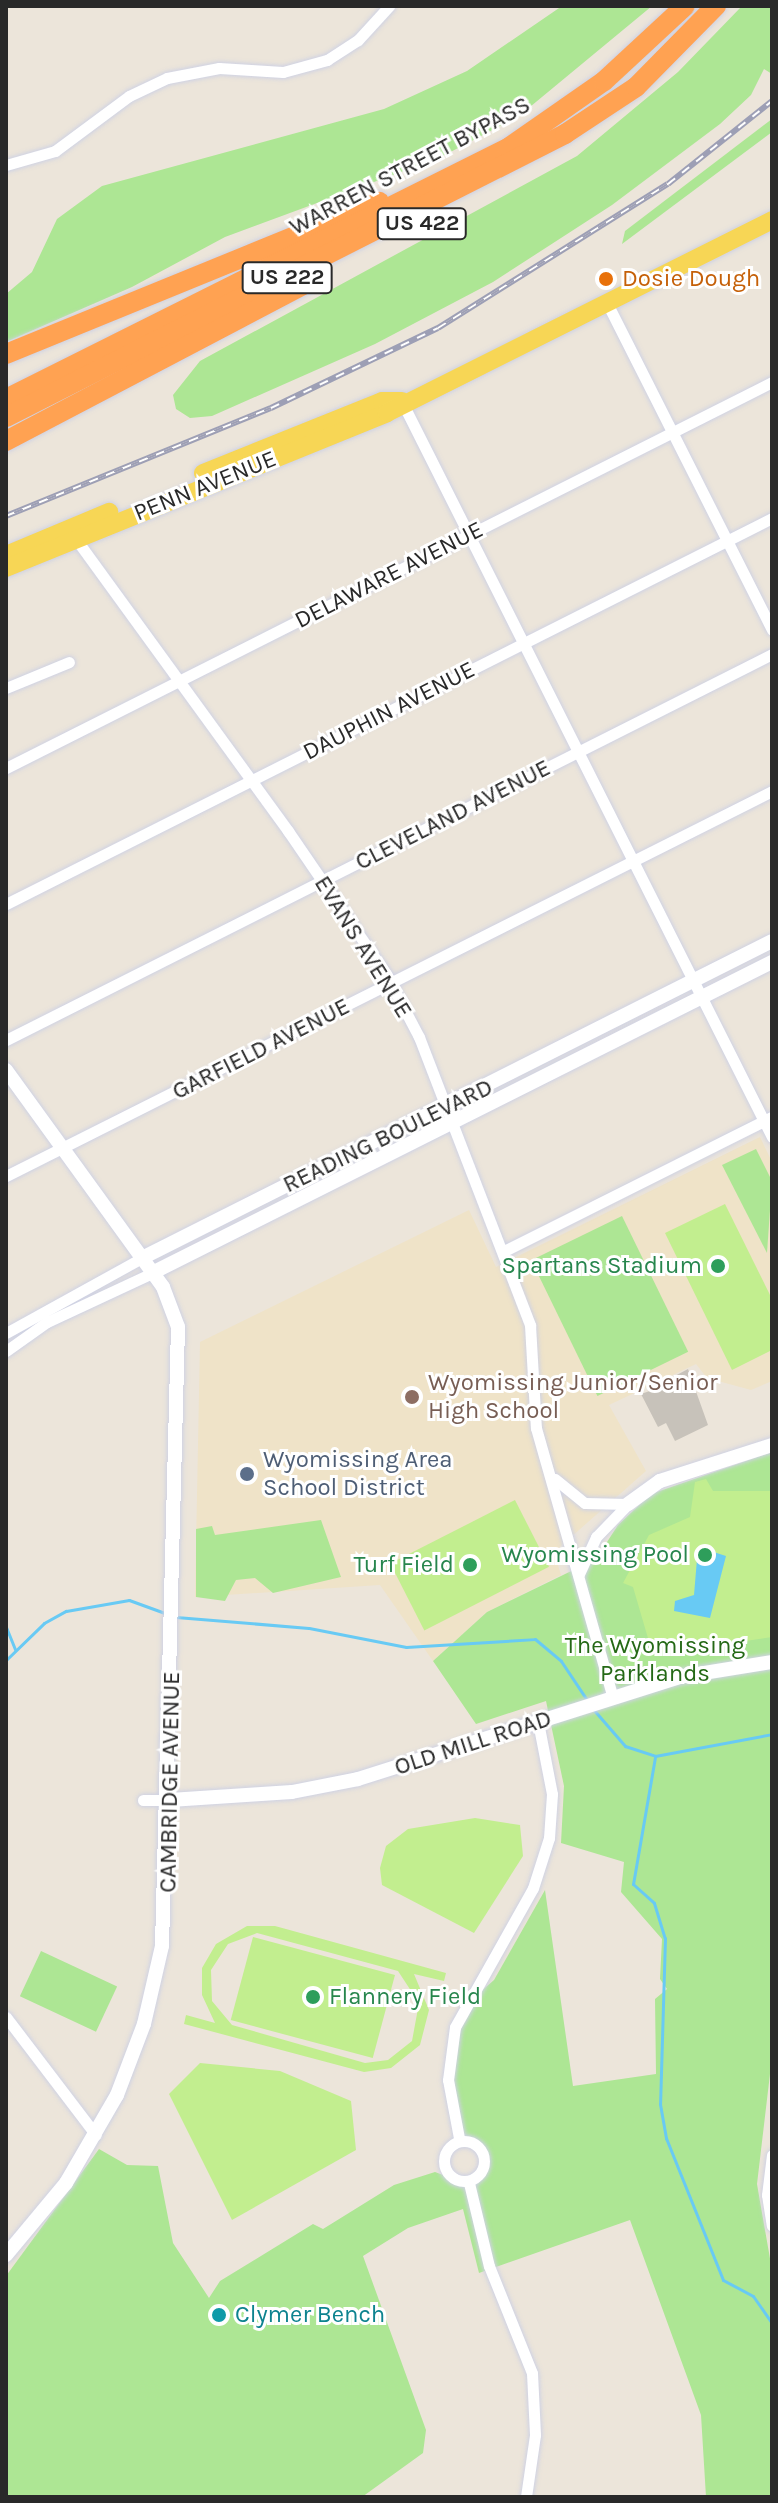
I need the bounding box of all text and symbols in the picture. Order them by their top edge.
street label: WARREN STREET BYPASS [285,90,535,242]
road number: US 422 [376,206,468,242]
road number: US 222 [241,260,333,296]
place label: Dosie Dough [622,265,760,293]
marker: Dosie Dough [597,270,615,288]
street label: PENN AVENUE [130,444,280,528]
street label: DELAWARE AVENUE [290,515,488,635]
street label: DAUPHIN AVENUE [298,655,480,767]
street label: CLEVELAND AVENUE [351,753,555,877]
street label: EVANS AVENUE [308,871,418,1023]
street label: GARFIELD AVENUE [168,992,354,1106]
street label: READING BOULEVARD [278,1073,498,1199]
place label: Spartans Stadium [501,1252,702,1280]
marker: Spartans Stadium [709,1257,727,1275]
place label: Wyomissing Junior/Senior High School [428,1369,718,1425]
marker: Wyomissing Junior/Senior High School [403,1388,421,1406]
place label: Wyomissing Area School District [263,1446,452,1502]
marker: Wyomissing Area School District [238,1465,256,1483]
place label: Wyomissing Pool [501,1541,689,1569]
marker: Wyomissing Pool [696,1546,714,1564]
place label: Turf Field [354,1551,454,1579]
marker: Turf Field [461,1556,479,1574]
park label: The Wyomissing Parklands [565,1632,745,1688]
street label: CAMBRIDGE AVENUE [154,1671,186,1893]
street label: OLD MILL ROAD [391,1704,555,1782]
place label: Flannery Field [329,1983,481,2011]
marker: Flannery Field [304,1988,322,2006]
place label: Clymer Bench [235,2301,385,2329]
marker: Clymer Bench [210,2306,228,2324]

